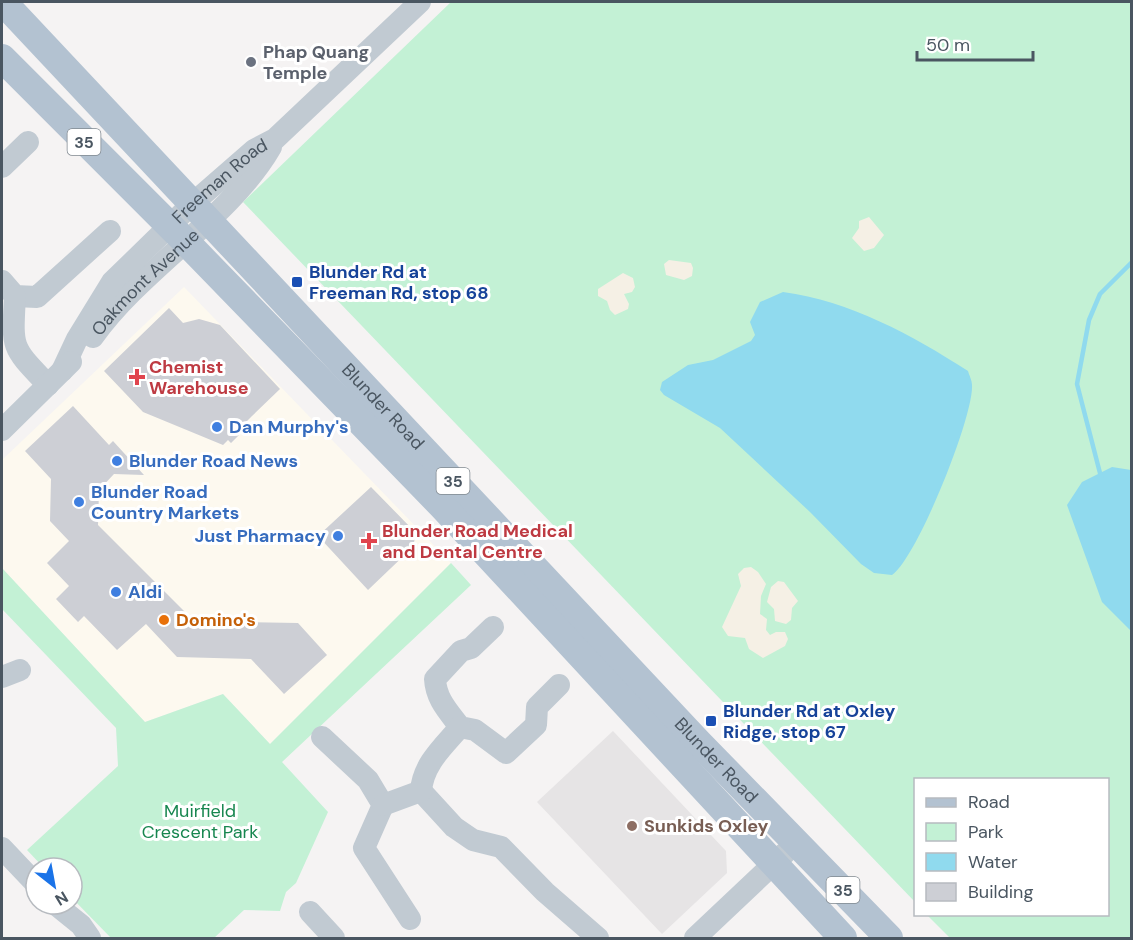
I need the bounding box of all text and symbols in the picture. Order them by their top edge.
scale bar [917,24,1032,62]
text: 50 m [926,33,970,57]
place label: Phap Quang Temple [263,40,369,85]
marker: Phap Quang Temple [244,55,258,69]
road number: 35 [68,129,100,155]
street label: Freeman Road [167,133,272,229]
street label: Oakmont Avenue [86,223,205,341]
place label: Blunder Rd at Freeman Rd, stop 68 [309,260,489,305]
marker: Blunder Rd at Freeman Rd, stop 68 [290,275,304,289]
place label: Chemist Warehouse [149,355,249,400]
street label: Blunder Road [336,358,430,455]
marker: Chemist Warehouse [130,370,144,384]
place label: Dan Murphy's [229,415,349,439]
marker: Dan Murphy's [210,420,224,434]
place label: Blunder Road News [129,449,298,473]
marker: Blunder Road News [110,454,124,468]
road number: 35 [436,468,470,494]
place label: Blunder Road Country Markets [91,480,239,525]
marker: Blunder Road Country Markets [72,495,86,509]
place label: Blunder Road Medical and Dental Centre [382,519,573,564]
place label: Just Pharmacy [194,524,326,548]
marker: Just Pharmacy [331,529,345,543]
marker: Blunder Road Medical and Dental Centre [360,532,378,550]
place label: Aldi [128,580,162,604]
marker: Aldi [109,585,123,599]
place label: Domino's [176,608,256,632]
marker: Domino's [157,613,171,627]
place label: Blunder Rd at Oxley Ridge, stop 67 [723,699,896,744]
street label: Blunder Road [669,712,763,808]
marker: Blunder Rd at Oxley Ridge, stop 67 [704,714,718,728]
legend [914,778,1109,916]
text: Road [968,790,1010,814]
park label: Muirfield Crescent Park [142,799,258,844]
place label: Sunkids Oxley [644,814,769,838]
marker: Sunkids Oxley [625,819,639,833]
text: Park [968,820,1004,844]
text: Water [968,850,1018,874]
north arrow [24,856,84,916]
road number: 35 [826,877,860,903]
text: Building [968,880,1033,904]
text: N [51,886,72,910]

